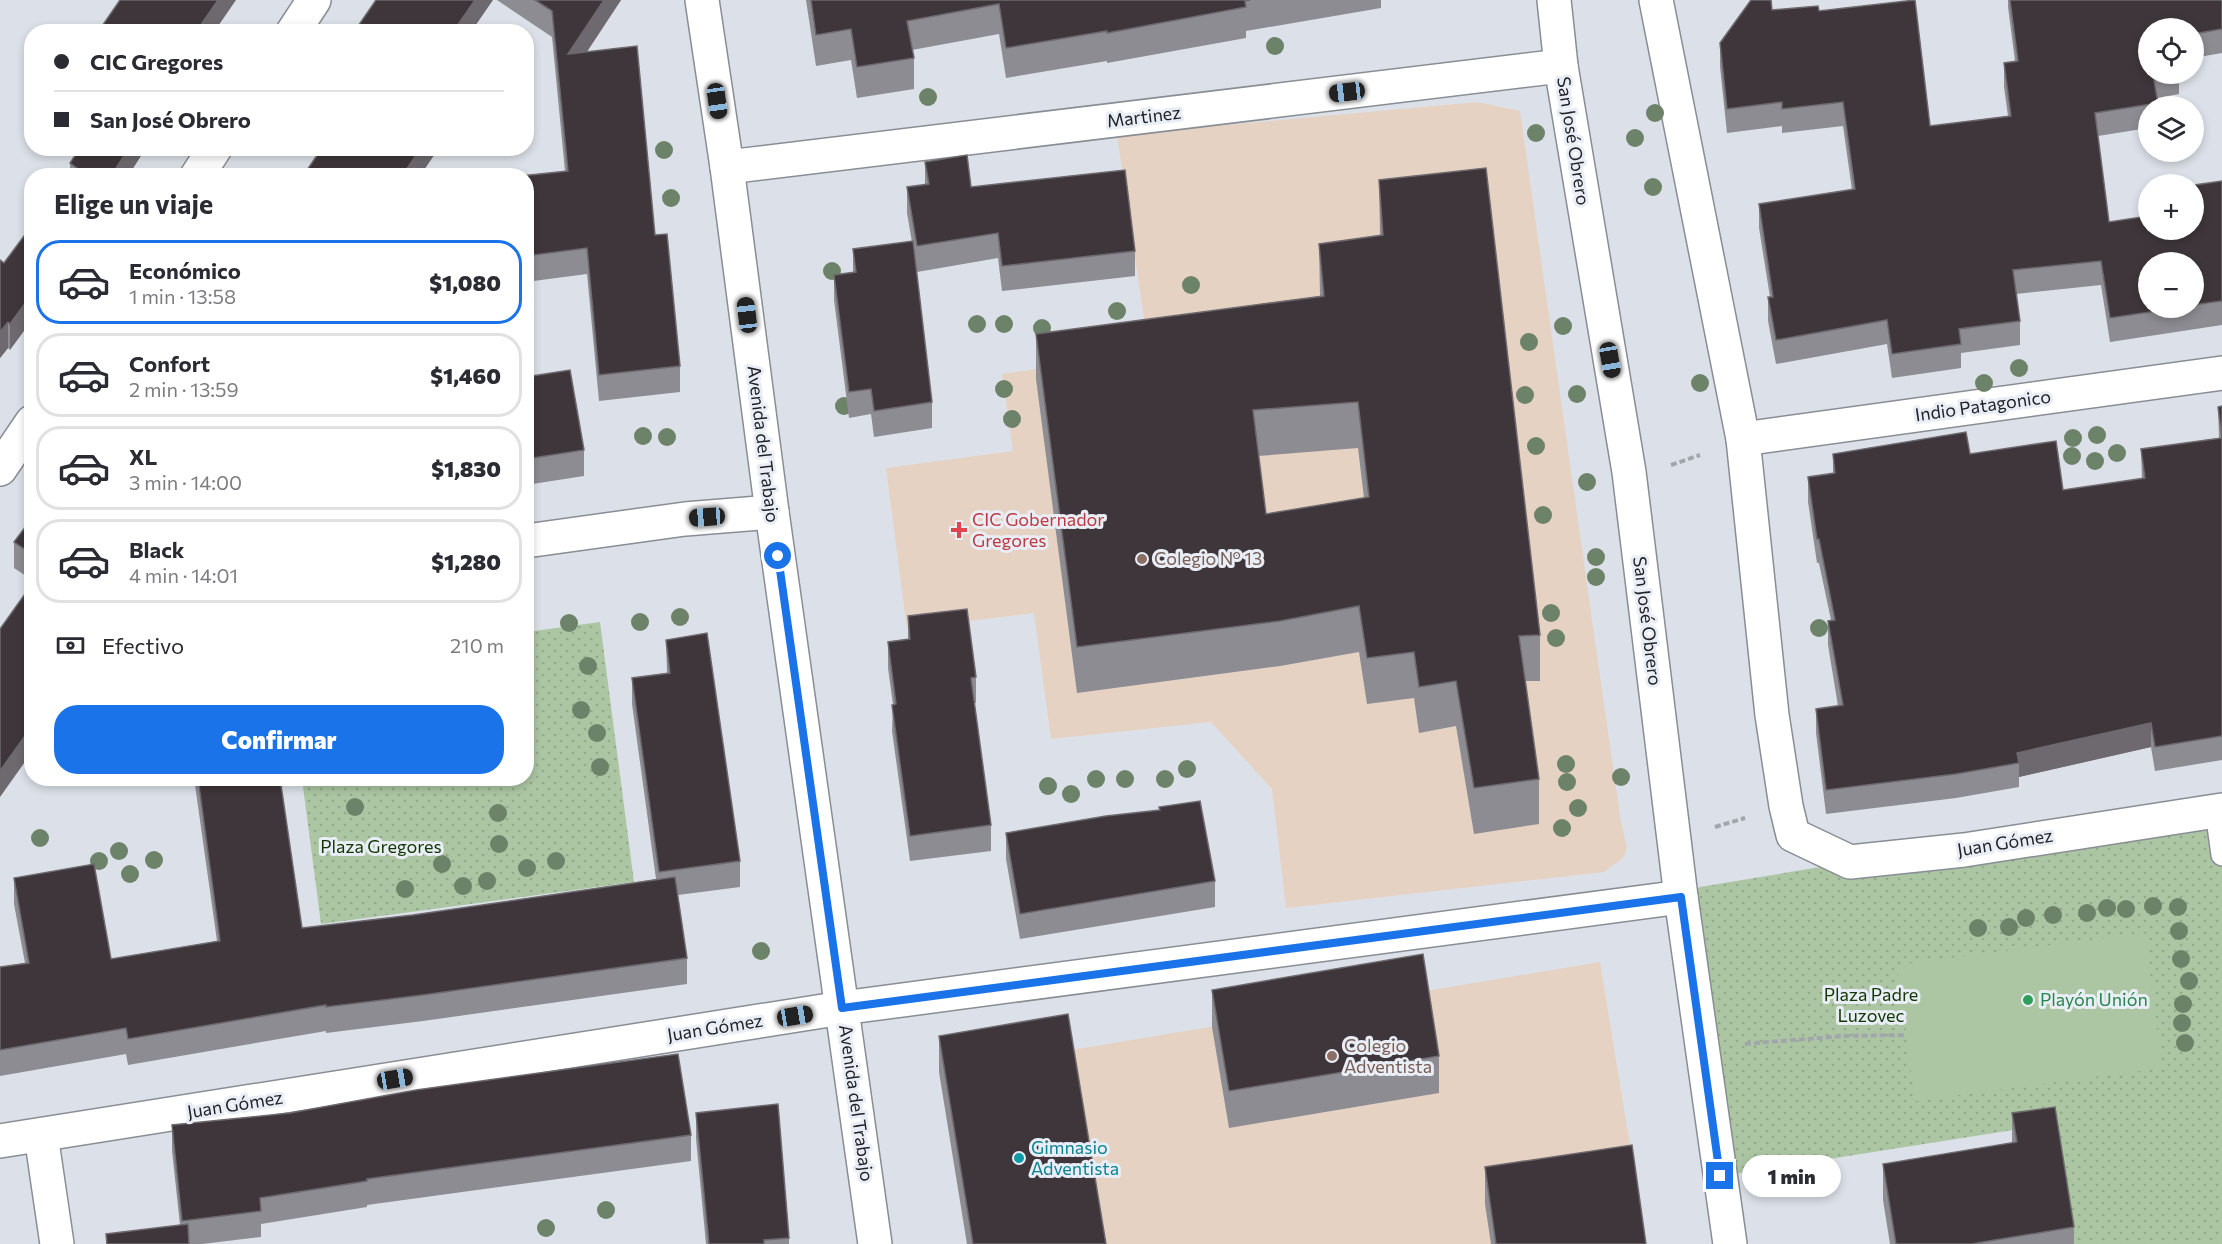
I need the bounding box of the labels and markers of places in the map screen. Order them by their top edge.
place label: CIC Gobernador Gregores [972,508,1105,551]
marker: CIC Gobernador Gregores [950,521,968,539]
place label: Colegio Nº 13 [1154,547,1262,569]
marker: Colegio Nº 13 [1135,552,1149,566]
place label: Playón Unión [2040,988,2148,1010]
marker: Playón Unión [2021,993,2035,1007]
place label: Colegio Adventista [1344,1034,1432,1077]
marker: Colegio Adventista [1325,1049,1339,1063]
place label: Gimnasio Adventista [1031,1136,1119,1179]
marker: Gimnasio Adventista [1012,1151,1026,1165]

